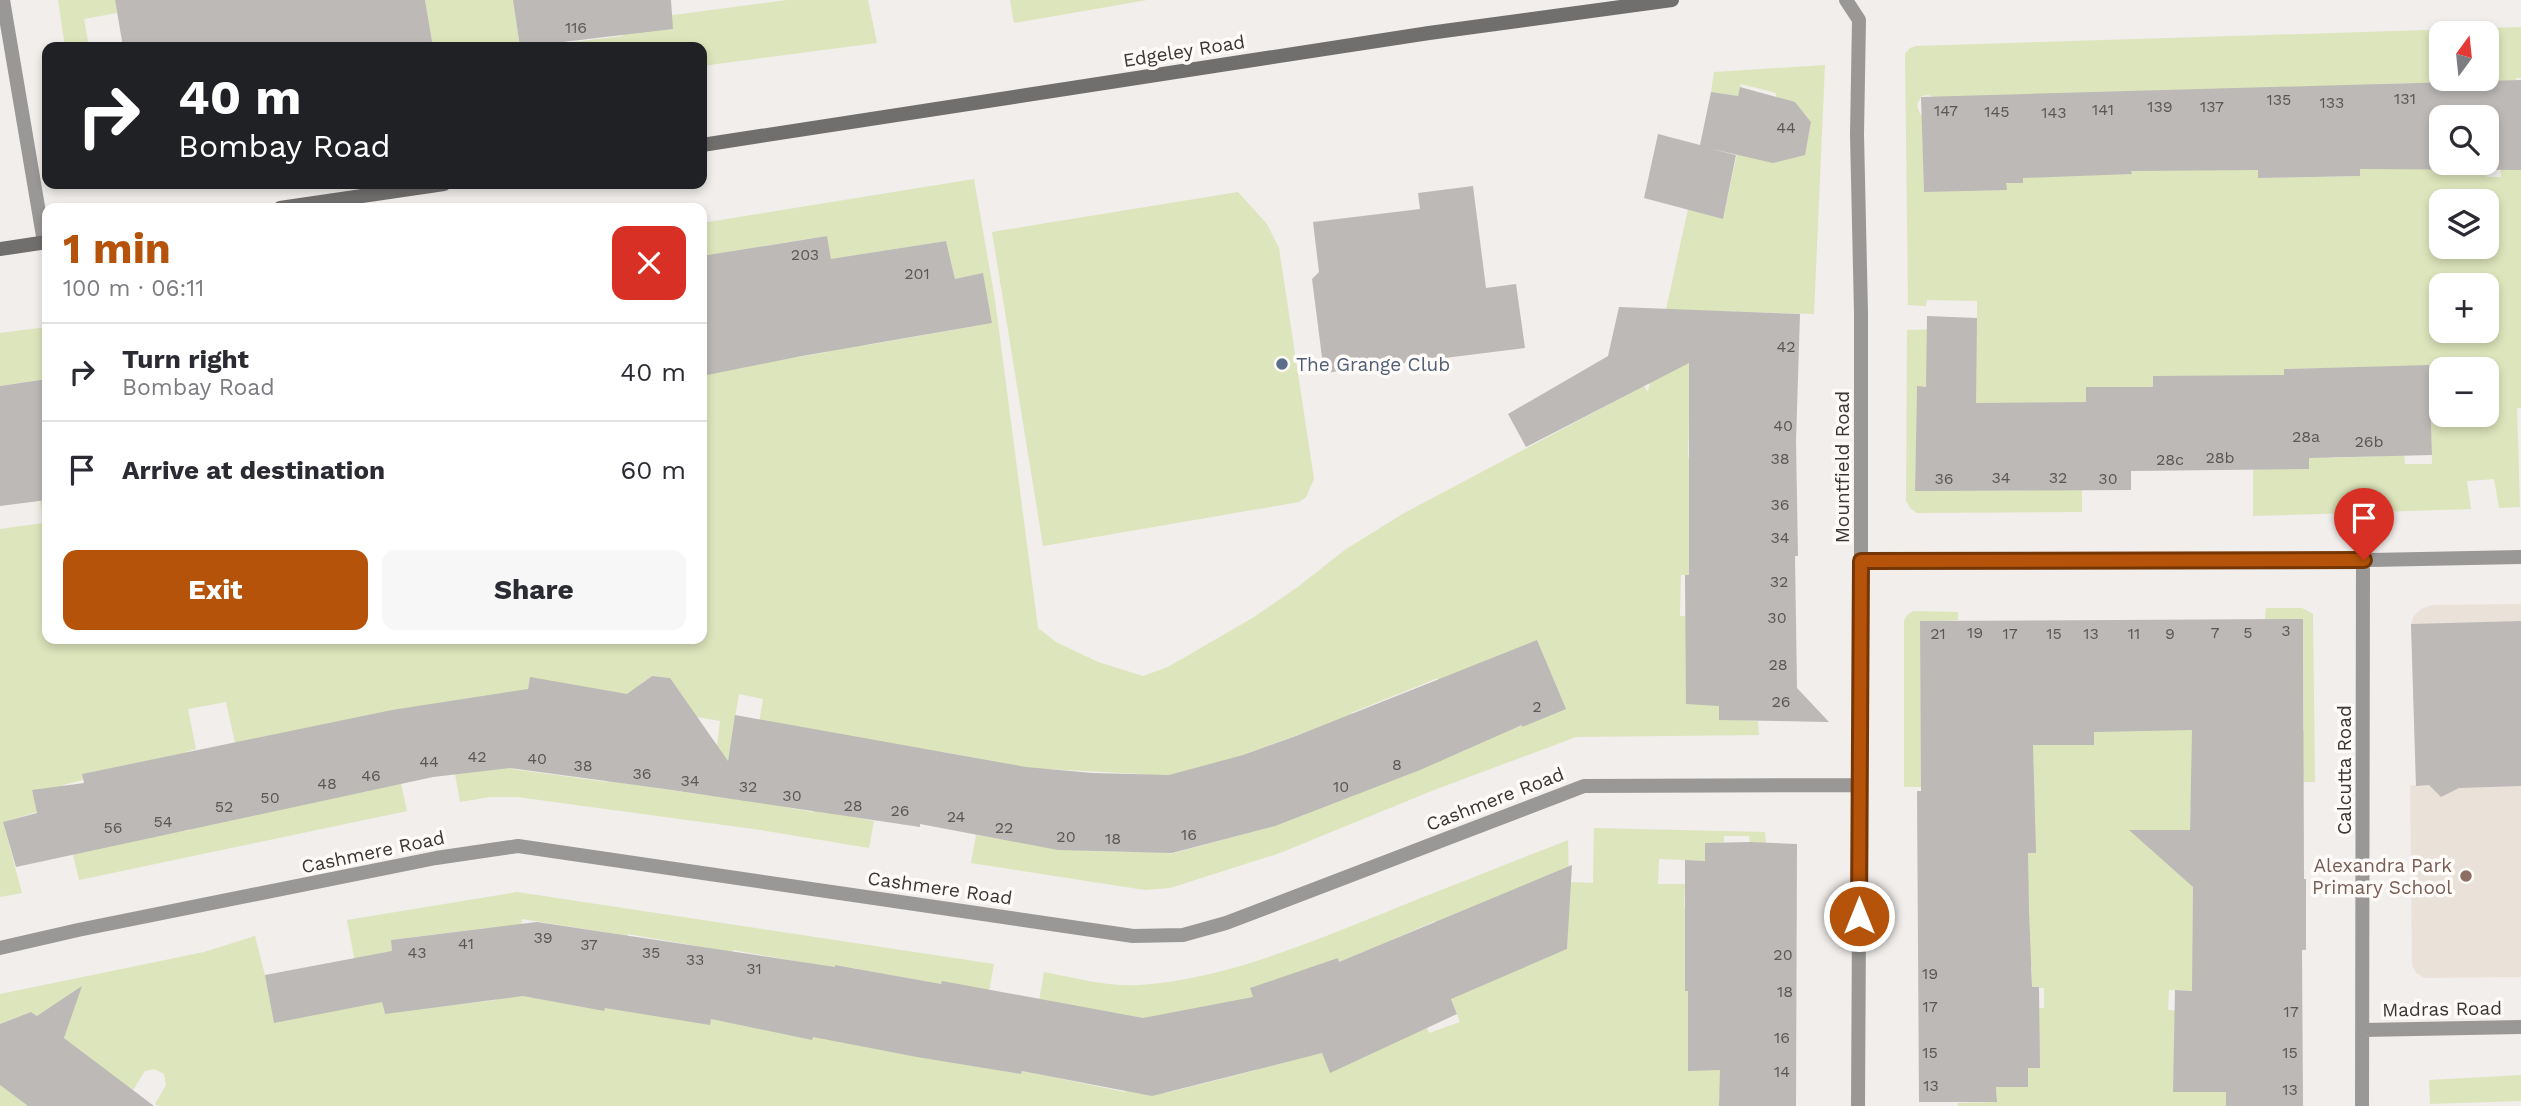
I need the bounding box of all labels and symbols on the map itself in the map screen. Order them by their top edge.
house number: 116 [565,18,587,37]
north arrow [2429,21,2499,91]
street label: Edgeley Road [1121,30,1247,72]
house number: 131 [2394,89,2416,108]
house number: 135 [2267,90,2291,109]
house number: 133 [2320,93,2344,112]
house number: 139 [2147,97,2173,116]
house number: 137 [2200,97,2224,116]
house number: 141 [2092,100,2114,119]
house number: 147 [1934,101,1958,120]
house number: 145 [1984,102,2010,121]
house number: 143 [2041,103,2067,122]
house number: 44 [1776,118,1796,137]
house number: 203 [791,245,819,264]
house number: 201 [904,264,930,283]
house number: 42 [1776,337,1796,356]
place label: The Grange Club [1296,353,1450,376]
marker: The Grange Club [1274,356,1290,372]
street label: Mountfield Road [1831,391,1854,543]
house number: 40 [1773,416,1793,435]
house number: 28a [2292,427,2320,446]
house number: 26b [2354,432,2384,451]
house number: 28b [2205,448,2235,467]
house number: 38 [1770,449,1790,468]
house number: 28c [2156,450,2184,469]
house number: 34 [1991,468,2011,487]
house number: 32 [2049,468,2067,487]
house number: 36 [1934,469,1954,488]
house number: 30 [2098,469,2118,488]
pin [2334,488,2394,560]
house number: 36 [1770,495,1790,514]
house number: 34 [1770,528,1790,547]
house number: 32 [1770,572,1788,591]
house number: 30 [1767,608,1787,627]
house number: 3 [2281,621,2291,640]
house number: 19 [1967,623,1983,642]
house number: 7 [2211,623,2220,642]
house number: 5 [2243,623,2253,642]
house number: 21 [1930,624,1946,643]
house number: 17 [2002,624,2018,643]
house number: 15 [2046,624,2062,643]
house number: 13 [2083,624,2099,643]
house number: 11 [2128,624,2140,643]
house number: 9 [2165,624,2175,643]
house number: 28 [1768,655,1788,674]
house number: 26 [1771,692,1791,711]
house number: 2 [1532,697,1542,716]
street label: Calcutta Road [2333,705,2356,835]
house number: 42 [467,747,487,766]
house number: 40 [527,749,547,768]
house number: 44 [419,752,439,771]
house number: 8 [1392,755,1402,774]
house number: 38 [573,756,593,775]
street label: Cashmere Road [1423,762,1567,836]
house number: 36 [632,764,652,783]
house number: 46 [361,766,381,785]
house number: 34 [680,771,700,790]
house number: 48 [317,774,337,793]
house number: 32 [739,777,757,796]
house number: 10 [1333,777,1349,796]
house number: 30 [782,786,802,805]
house number: 50 [260,788,280,807]
house number: 28 [843,796,863,815]
house number: 52 [215,797,233,816]
house number: 26 [890,801,910,820]
house number: 24 [947,807,966,826]
house number: 54 [153,812,173,831]
house number: 56 [103,818,123,837]
house number: 22 [995,818,1013,837]
house number: 16 [1181,825,1197,844]
street label: Cashmere Road [299,826,447,878]
house number: 20 [1056,827,1076,846]
house number: 18 [1105,829,1121,848]
place label: Alexandra Park Primary School [2312,854,2452,899]
street label: Cashmere Road [866,866,1014,910]
marker: Alexandra Park Primary School [2458,868,2474,884]
position arrow [1822,879,1896,953]
house number: 39 [533,928,553,947]
house number: 41 [458,934,474,953]
house number: 37 [580,935,598,954]
house number: 43 [407,943,427,962]
house number: 35 [642,943,660,962]
house number: 20 [1773,945,1793,964]
house number: 33 [686,950,704,969]
house number: 31 [746,959,762,978]
house number: 19 [1922,964,1938,983]
house number: 18 [1777,982,1793,1001]
street label: Madras Road [2382,996,2502,1022]
house number: 17 [1922,997,1938,1016]
house number: 17 [2283,1002,2299,1021]
house number: 16 [1774,1028,1790,1047]
house number: 15 [1922,1043,1938,1062]
house number: 15 [2282,1043,2298,1062]
house number: 14 [1774,1062,1790,1081]
house number: 13 [1923,1076,1939,1095]
house number: 13 [2282,1080,2298,1099]

